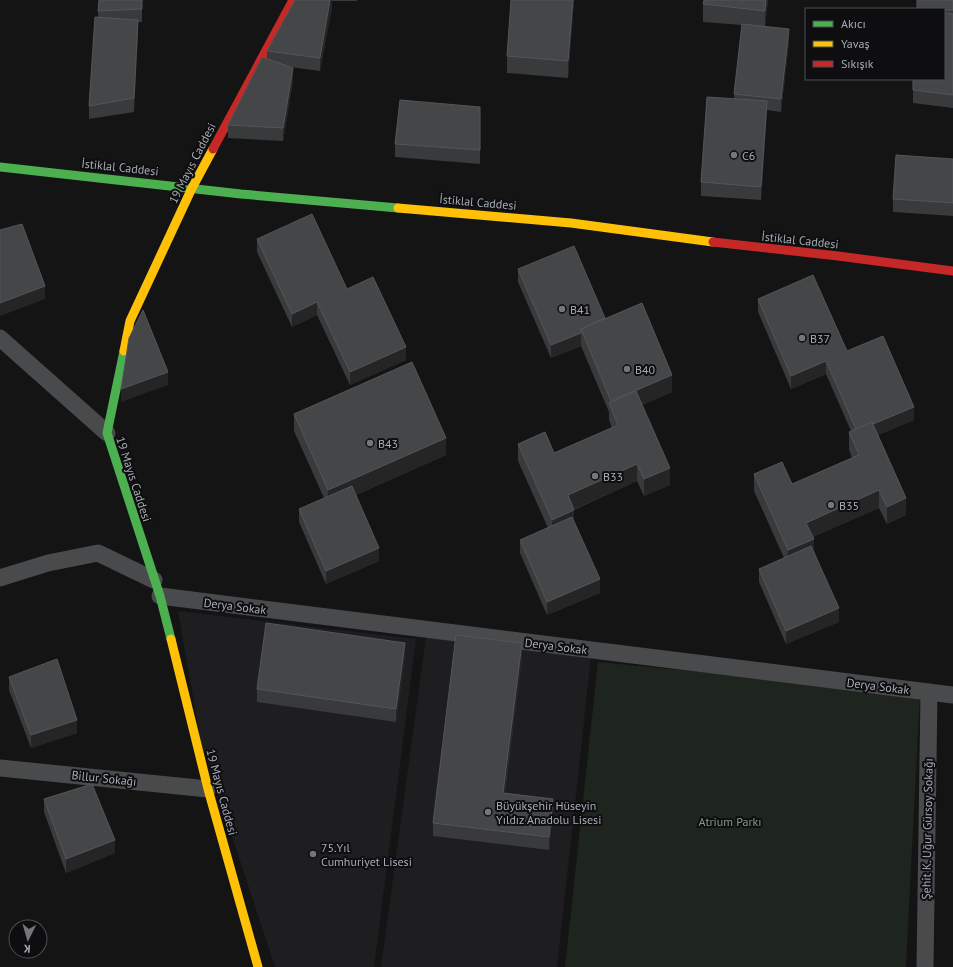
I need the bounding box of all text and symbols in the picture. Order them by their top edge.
legend [805,8,945,80]
text: Akıcı [841,16,866,31]
text: Yavaş [841,36,870,51]
text: Sıkışık [841,56,874,71]
street label: 19 Mayıs Caddesi [165,120,219,206]
place label: C6 [742,148,755,163]
marker: C6 [729,150,739,160]
street label: İstiklal Caddesi [81,155,159,179]
street label: İstiklal Caddesi [439,191,517,213]
street label: İstiklal Caddesi [761,228,839,252]
place label: B41 [570,302,590,317]
marker: B41 [557,304,567,314]
place label: B37 [810,331,830,346]
marker: B37 [797,333,807,343]
place label: B40 [635,362,656,377]
marker: B40 [622,364,632,374]
street label: 19 Mayıs Caddesi [113,435,155,523]
place label: B43 [378,436,398,451]
marker: B43 [365,438,375,448]
place label: B33 [603,469,623,484]
marker: B33 [590,471,600,481]
place label: B35 [839,498,859,513]
marker: B35 [826,500,836,510]
street label: Derya Sokak [203,595,267,617]
street label: Derya Sokak [524,635,588,657]
street label: Derya Sokak [846,675,910,697]
street label: 19 Mayıs Caddesi [203,747,241,837]
street label: Şehit K. Uğur Gürsoy Sokağı [918,758,936,900]
street label: Billur Sokağı [71,767,137,789]
place label: Büyükşehir Hüseyin Yıldız Anadolu Lisesi [496,798,601,827]
marker: Büyükşehir Hüseyin Yıldız Anadolu Lisesi [483,807,493,817]
park label: Atrium Parkı [699,814,761,829]
place label: 75.Yıl Cumhuriyet Lisesi [321,840,412,869]
marker: 75.Yıl Cumhuriyet Lisesi [308,849,318,859]
north arrow [8,919,48,959]
text: K [23,942,31,956]

